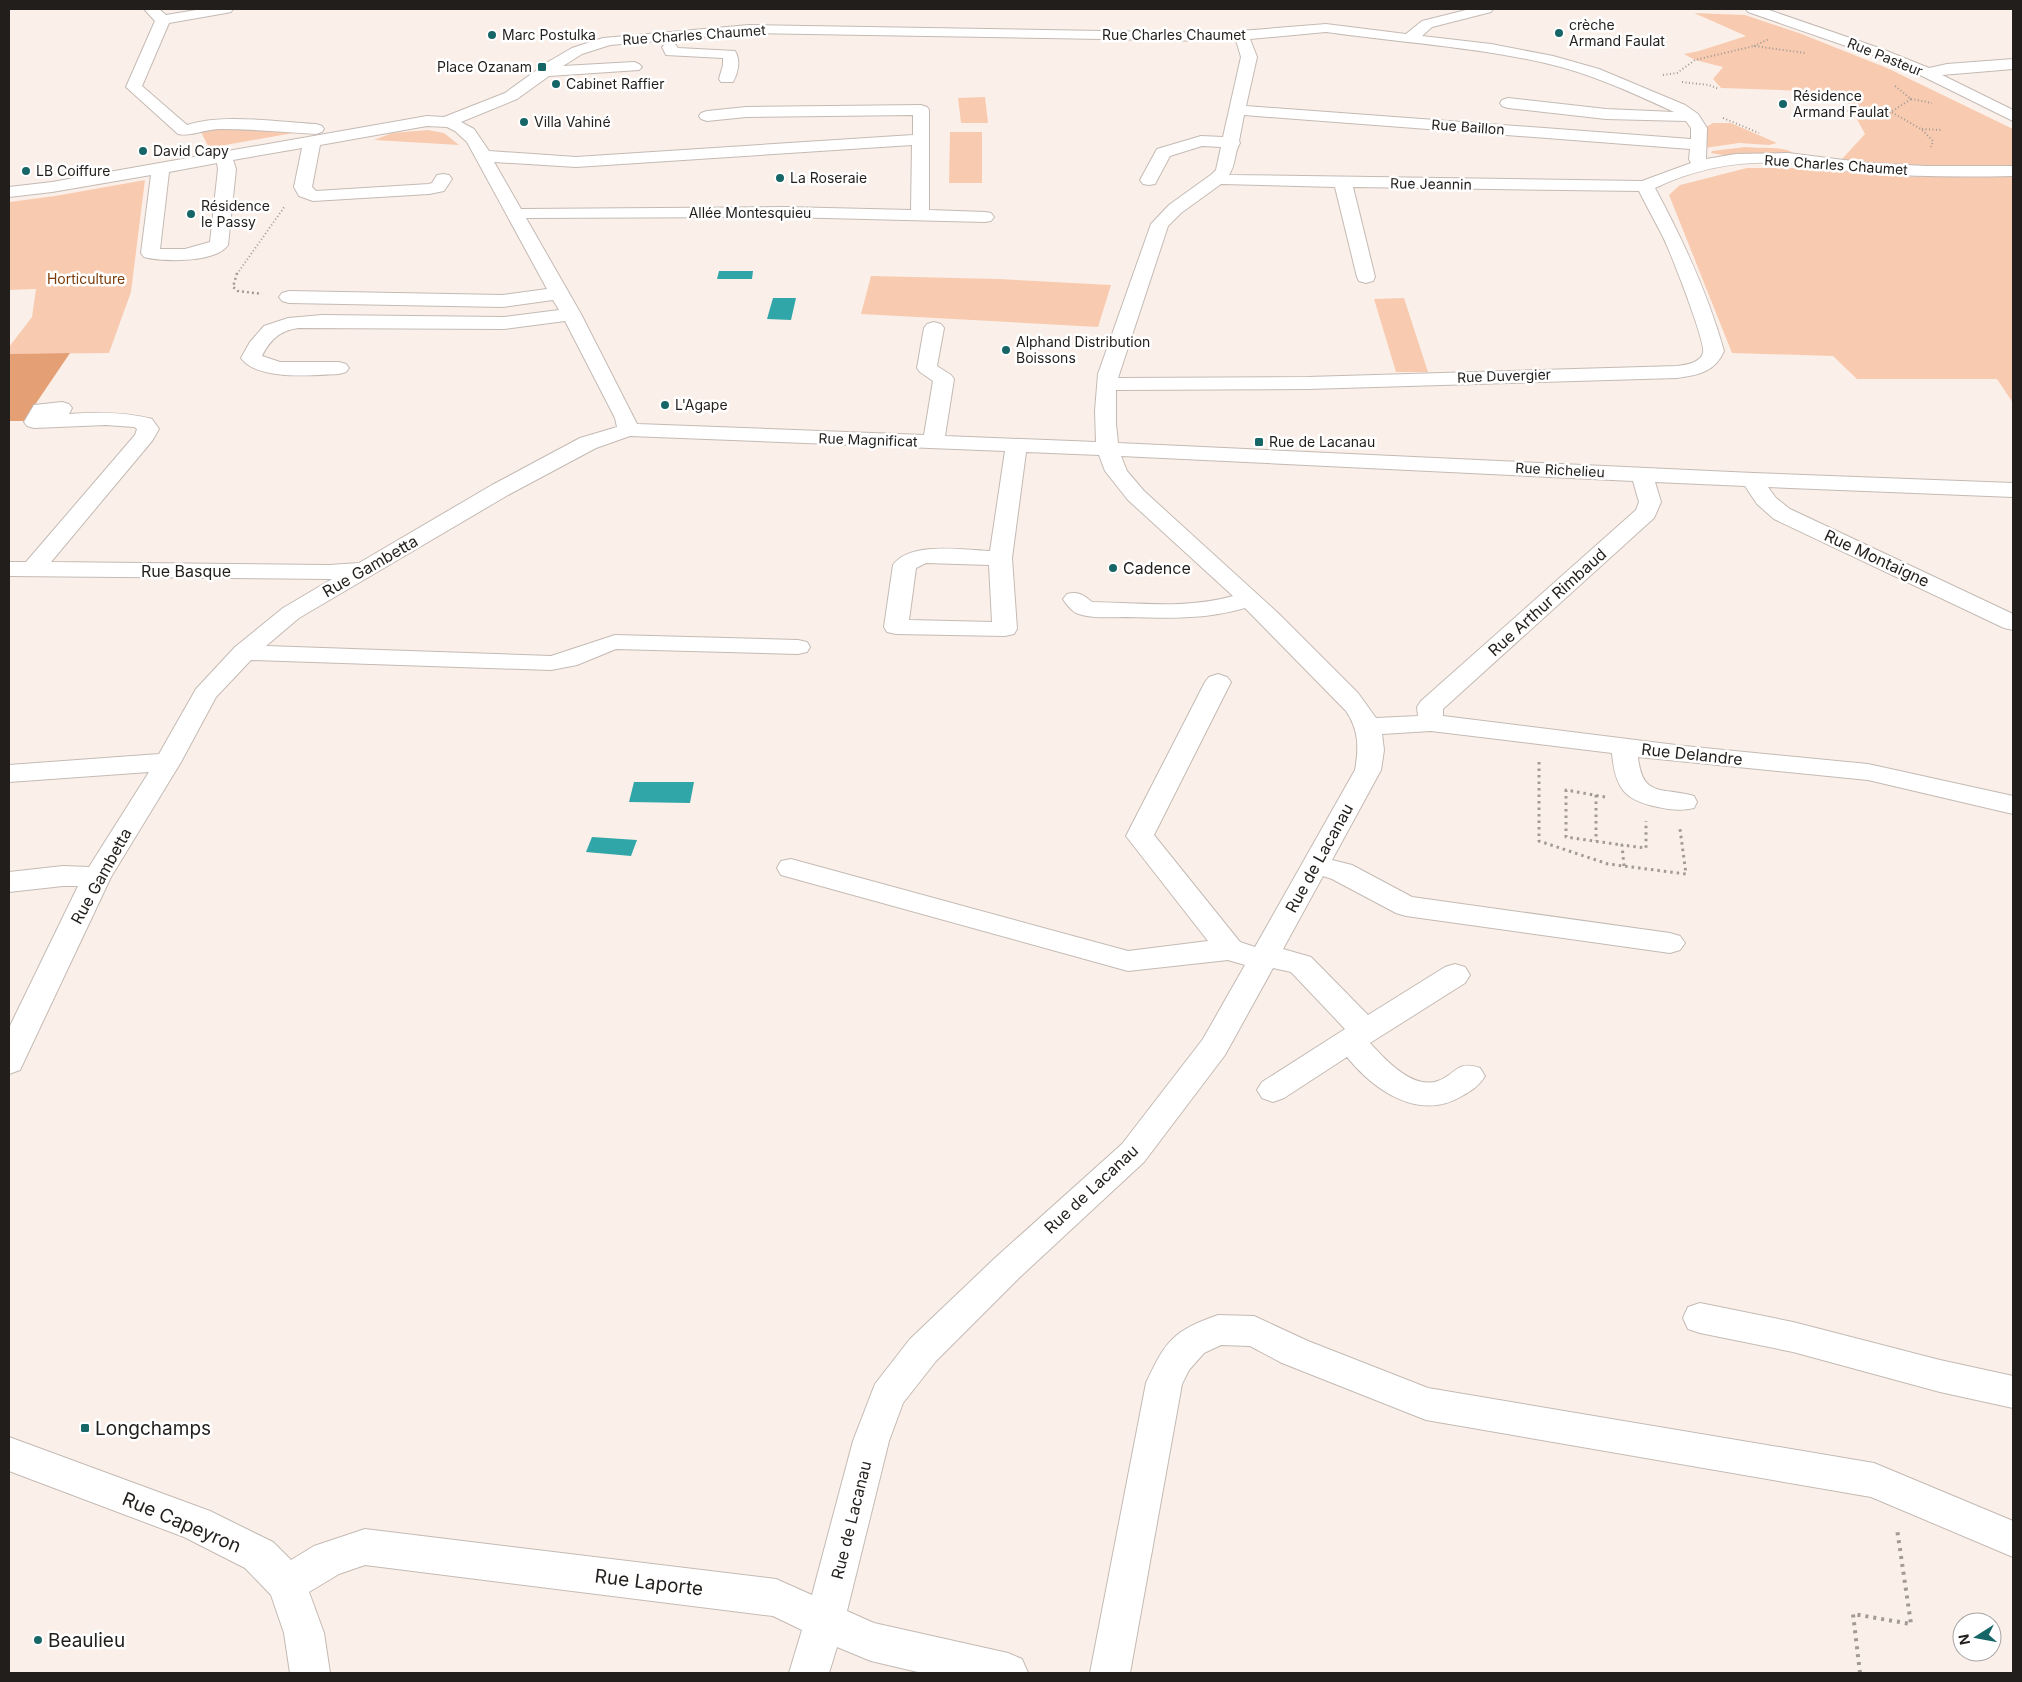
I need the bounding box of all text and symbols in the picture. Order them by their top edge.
place label: crèche Armand Faulat [1569,16,1665,49]
street label: Rue Charles Chaumet [622,21,767,48]
place label: Marc Postulka [502,26,596,43]
street label: Rue Charles Chaumet [1102,26,1246,43]
marker: crèche Armand Faulat [1553,27,1565,39]
marker: Marc Postulka [486,29,498,41]
street label: Rue Pasteur [1845,34,1925,79]
place label: Place Ozanam [437,58,532,75]
marker: Place Ozanam [536,61,548,73]
place label: Cabinet Raffier [566,75,664,92]
marker: Cabinet Raffier [550,78,562,90]
place label: Résidence Armand Faulat [1793,87,1889,120]
marker: Résidence Armand Faulat [1777,98,1789,110]
place label: Villa Vahiné [534,113,611,130]
street label: Rue Baillon [1431,115,1505,138]
marker: Villa Vahiné [518,116,530,128]
place label: David Capy [153,142,229,159]
marker: David Capy [137,145,149,157]
street label: Rue Charles Chaumet [1764,151,1909,178]
place label: LB Coiffure [36,162,110,179]
marker: LB Coiffure [20,165,32,177]
place label: La Roseraie [790,169,867,186]
marker: La Roseraie [774,172,786,184]
street label: Rue Jeannin [1390,174,1472,193]
place label: Résidence le Passy [201,197,270,230]
street label: Allée Montesquieu [689,204,811,221]
marker: Résidence le Passy [185,208,197,220]
park label: Horticulture [47,270,125,287]
place label: Alphand Distribution Boissons [1016,333,1150,366]
marker: Alphand Distribution Boissons [1000,344,1012,356]
street label: Rue Duvergier [1457,365,1551,386]
place label: L'Agape [675,396,728,413]
marker: L'Agape [659,399,671,411]
street label: Rue Magnificat [818,429,918,450]
place label: Rue de Lacanau [1269,433,1375,450]
marker: Rue de Lacanau [1253,436,1265,448]
street label: Rue Richelieu [1515,459,1605,480]
street label: Rue Montaigne [1821,525,1933,591]
street label: Rue Gambetta [319,531,421,601]
street label: Rue Arthur Rimbaud [1484,544,1610,660]
place label: Cadence [1123,558,1191,578]
street label: Rue Basque [141,561,231,581]
marker: Cadence [1107,562,1119,574]
street label: Rue Delandre [1640,739,1744,769]
street label: Rue de Lacanau [1281,800,1357,916]
street label: Rue Gambetta [66,824,136,928]
street label: Rue de Lacanau [1040,1140,1142,1238]
place label: Longchamps [95,1417,211,1440]
marker: Longchamps [79,1422,91,1434]
street label: Rue de Lacanau [827,1459,875,1581]
street label: Rue Capeyron [119,1487,245,1558]
street label: Rue Laporte [593,1564,704,1601]
north arrow [1952,1612,2002,1662]
place label: Beaulieu [48,1629,125,1652]
text: N [1954,1633,1973,1646]
marker: Beaulieu [32,1634,44,1646]

